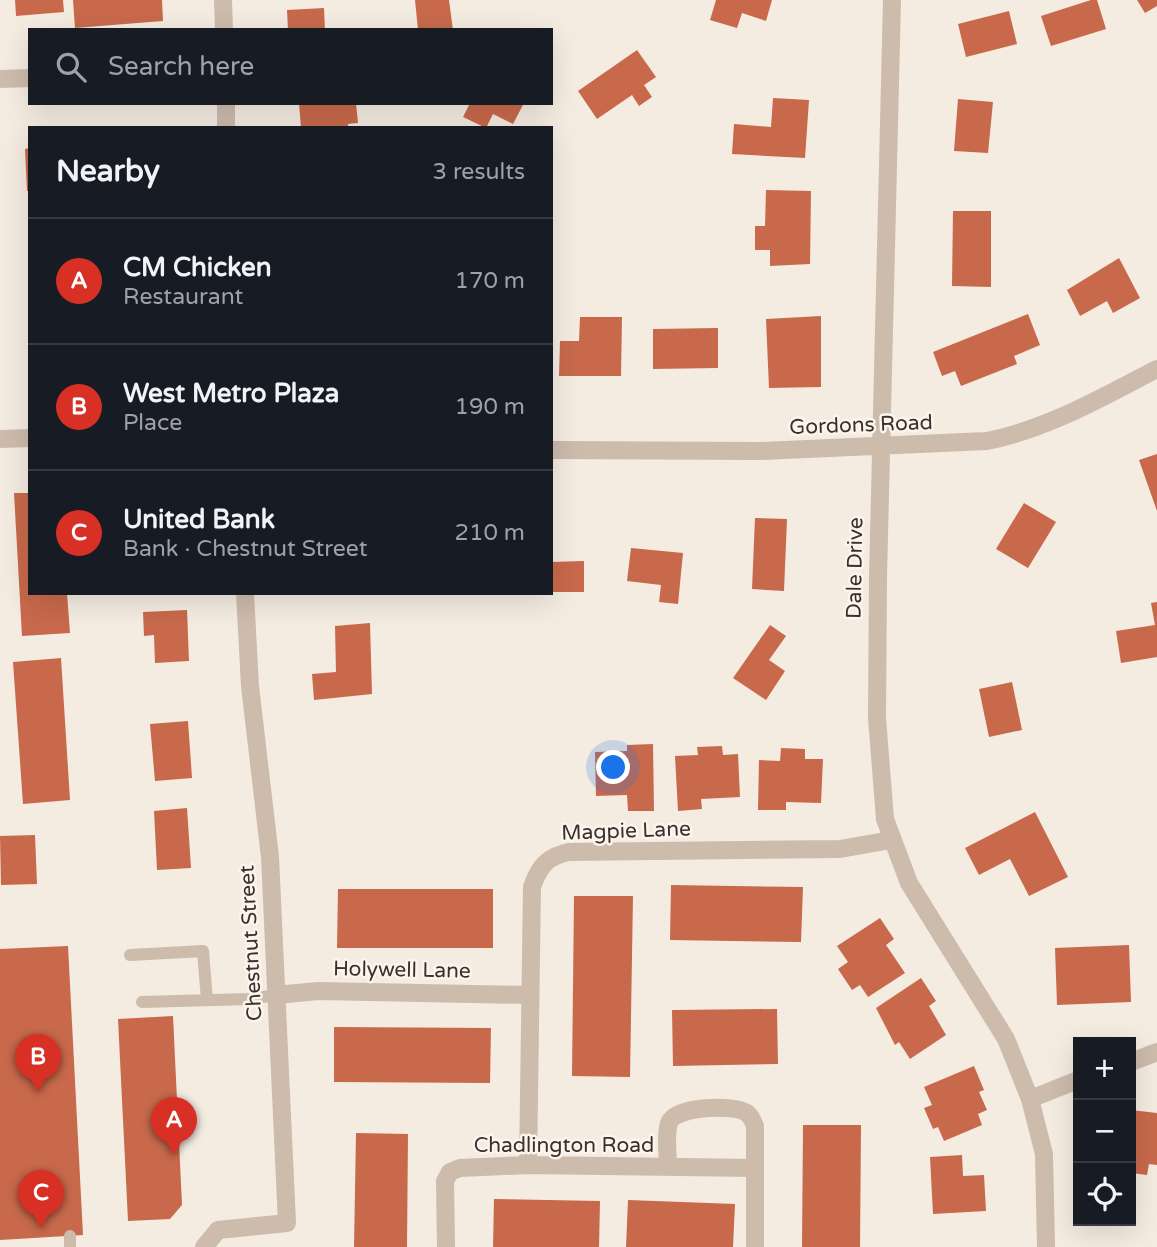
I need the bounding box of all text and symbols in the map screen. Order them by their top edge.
search box [28,28,553,105]
icon: search [52,48,90,86]
text: Search here [108,51,254,82]
text: Nearby [56,153,160,190]
text: 3 results [432,158,525,186]
text: CM Chicken [123,252,272,283]
text: A [70,267,88,295]
text: 170 m [455,267,525,295]
text: Restaurant [123,283,243,311]
text: West Metro Plaza [123,378,339,409]
text: B [71,393,87,421]
text: 190 m [455,393,525,421]
text: Place [123,409,182,437]
street label: Gordons Road [789,410,933,440]
text: United Bank [123,504,275,535]
street label: Dale Drive [842,517,868,619]
text: C [71,519,87,547]
text: 210 m [455,519,525,547]
text: Bank · Chestnut Street [123,535,368,563]
your location [596,750,630,784]
street label: Magpie Lane [561,816,691,846]
street label: Chestnut Street [234,864,268,1022]
street label: Holywell Lane [333,956,471,984]
pin: B [15,1034,61,1092]
map controls [1073,1037,1136,1226]
button: + [1073,1037,1136,1100]
pin: A [151,1097,197,1155]
button: − [1073,1100,1136,1163]
street label: Chadlington Road [474,1133,654,1158]
button: locate [1073,1163,1136,1226]
pin: C [18,1170,64,1228]

